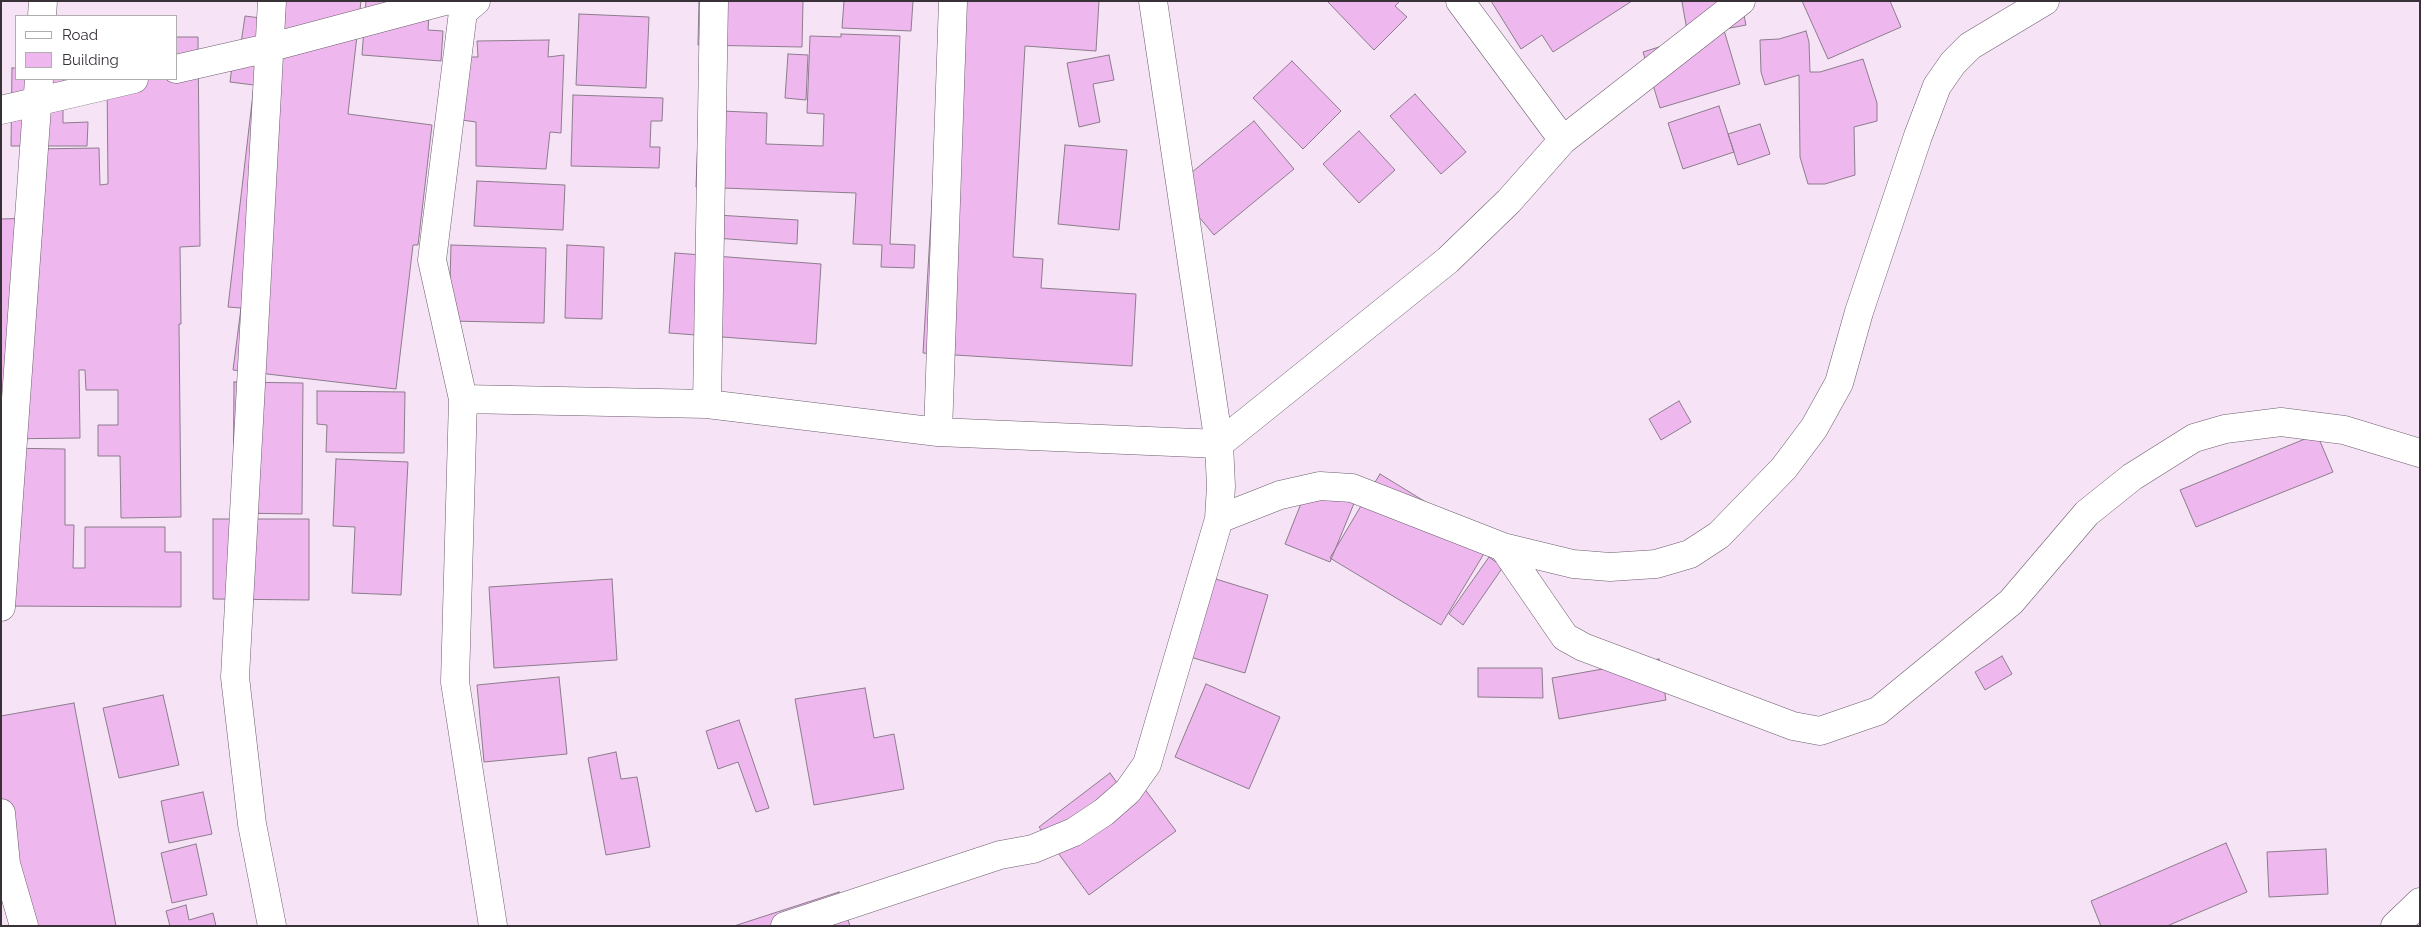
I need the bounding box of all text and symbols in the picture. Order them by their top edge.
legend [15,15,178,80]
text: Road [62,26,98,44]
text: Building [62,51,119,69]

